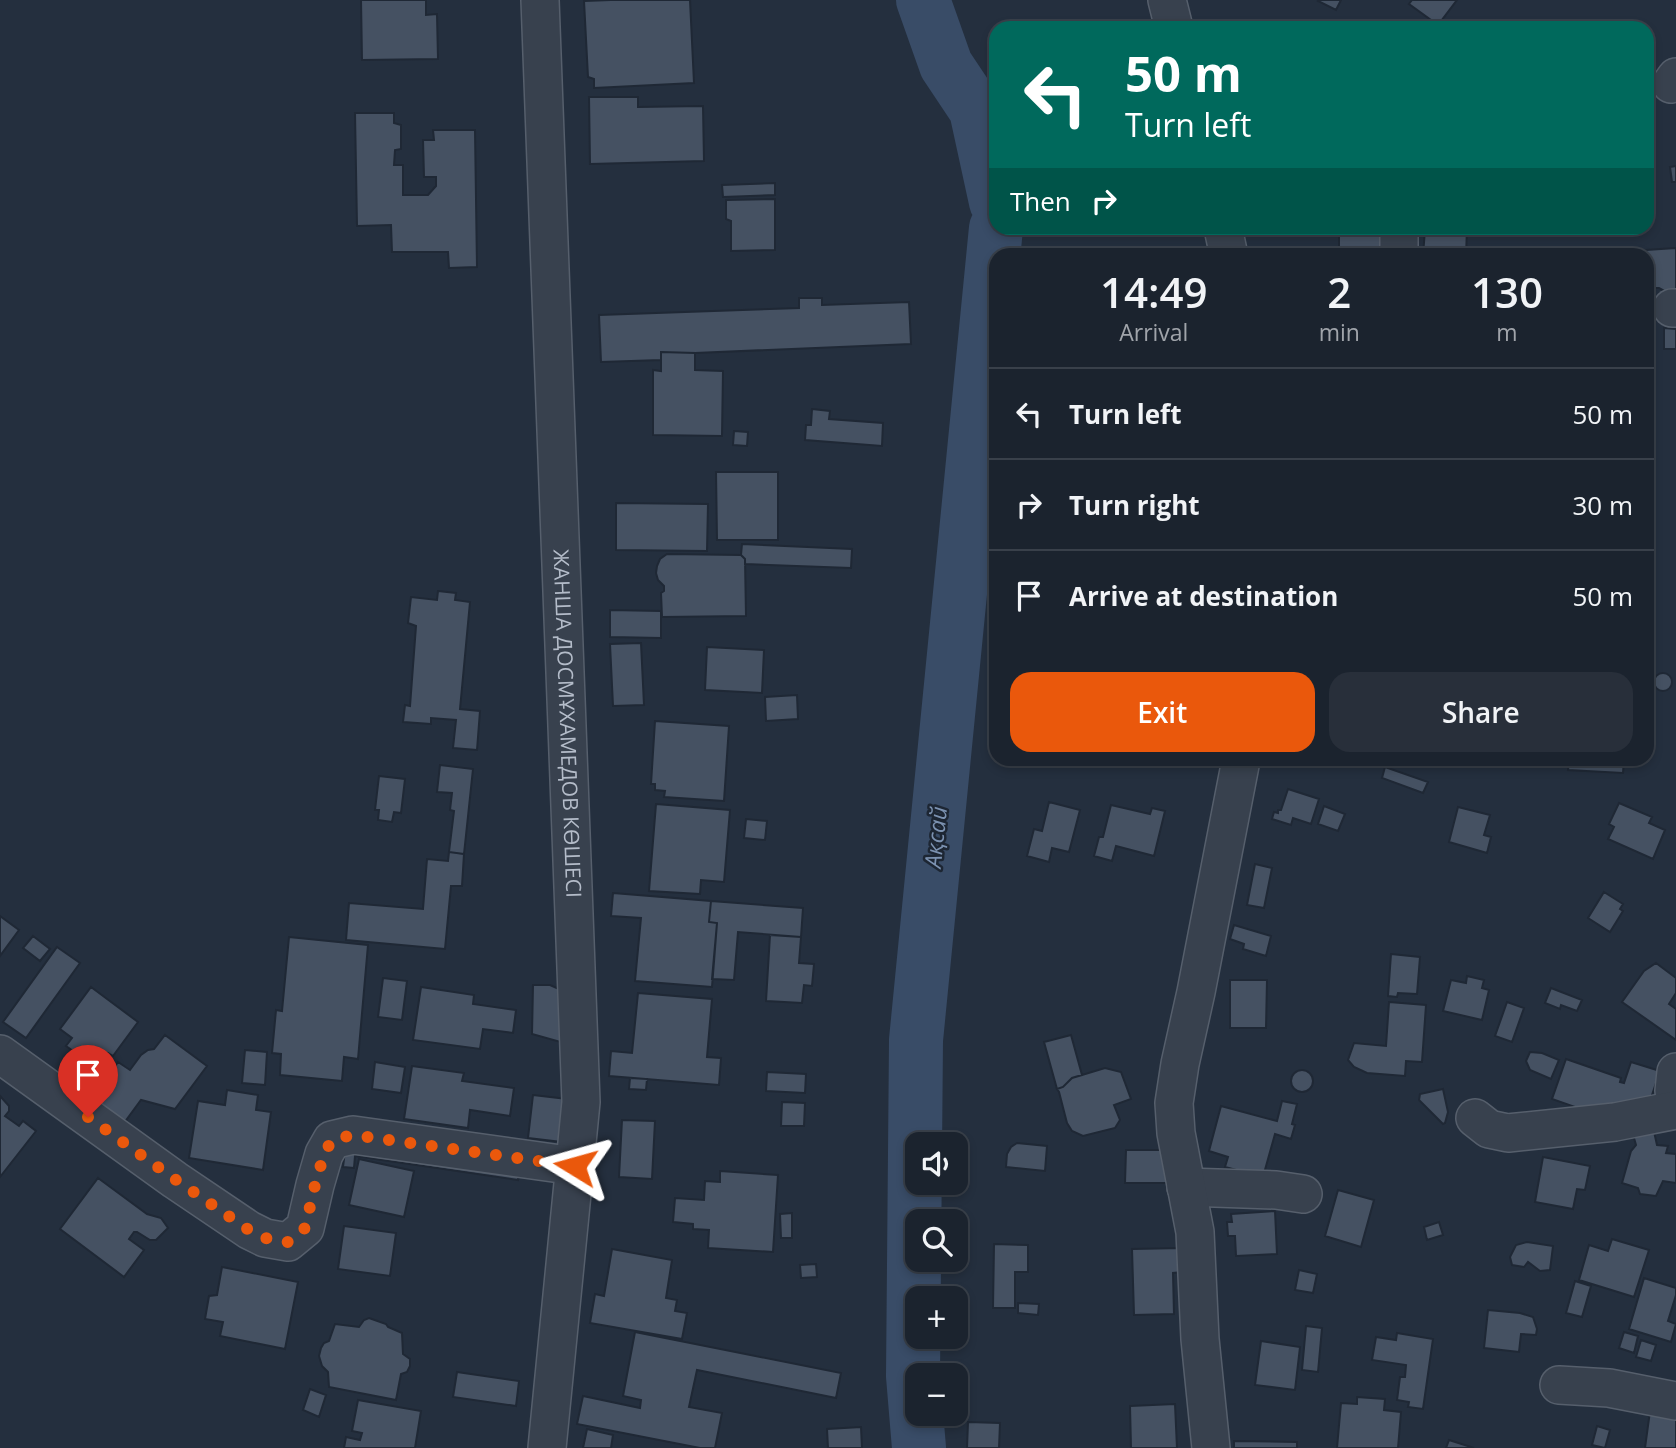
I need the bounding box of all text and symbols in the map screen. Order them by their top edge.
text: 50 m [1125,40,1242,106]
icon: left [1010,49,1101,140]
text: Turn left [1125,103,1251,146]
icon: right [1085,182,1123,220]
text: Then [1010,183,1071,219]
text: 14:49 [1100,263,1208,320]
text: 2 [1327,263,1351,320]
text: 130 [1471,263,1543,320]
text: Arrival [1119,316,1188,348]
text: min [1319,316,1360,348]
text: m [1496,316,1518,348]
icon: left [1010,395,1048,433]
text: Turn left [1069,396,1181,432]
text: 50 m [1572,396,1633,432]
icon: right [1010,486,1048,524]
text: Turn right [1069,487,1200,523]
text: 30 m [1572,487,1633,523]
street label: ЖАНША ДОСМҰХАМЕДОВ КӨШЕСІ [547,549,588,898]
icon: arrive [1010,577,1048,615]
text: Arrive at destination [1069,578,1338,614]
text: 50 m [1572,578,1633,614]
button: Exit [1010,672,1315,752]
button: Share [1329,672,1633,752]
water label: Ақсай [916,805,954,871]
pin [58,1045,118,1117]
icon: arrive [69,1056,107,1094]
position arrow [538,1129,612,1203]
map controls [905,1132,968,1426]
button: sound [905,1132,968,1195]
button: search [905,1209,968,1272]
button: + [905,1286,968,1349]
button: − [905,1363,968,1426]

